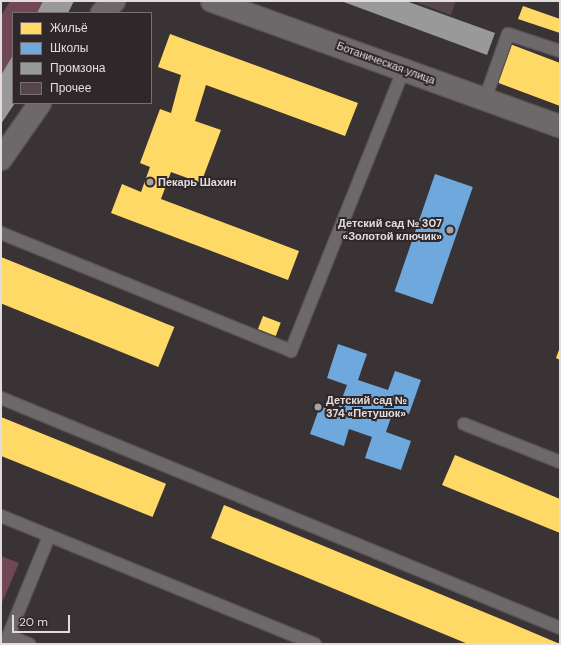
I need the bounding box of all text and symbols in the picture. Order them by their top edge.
legend [12,12,152,104]
text: Жильё [50,20,88,36]
street label: Ботаническая улица [335,39,437,87]
text: Школы [50,40,88,56]
text: Промзона [50,60,105,76]
text: Прочее [50,80,91,96]
place label: Пекарь Шахин [158,175,236,189]
marker: Пекарь Шахин [145,177,155,187]
place label: Детский сад № 307 «Золотой ключик» [338,217,442,243]
marker: Детский сад № 307 «Золотой ключик» [445,225,455,235]
place label: Детский сад № 374 «Петушок» [326,394,407,420]
marker: Детский сад № 374 «Петушок» [313,402,323,412]
scale bar [14,607,72,633]
text: 20 m [19,614,48,630]

